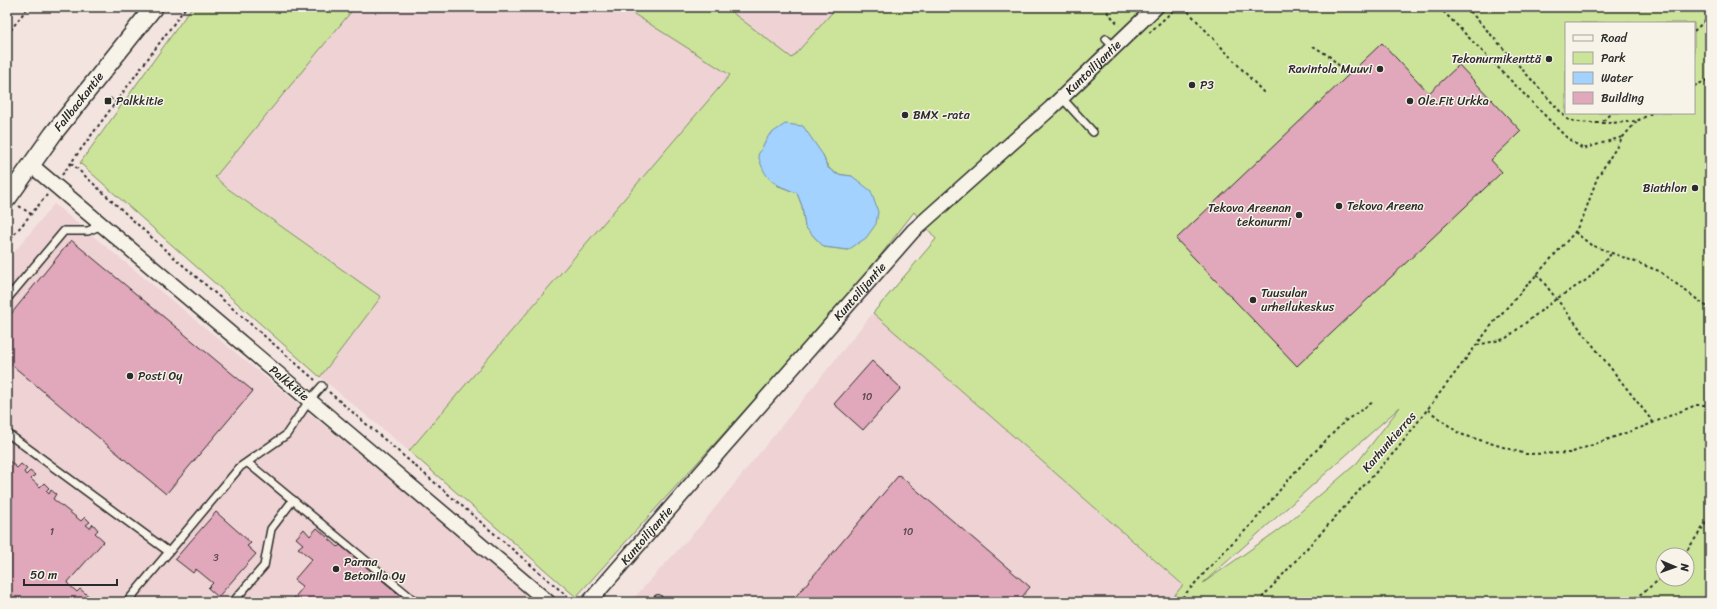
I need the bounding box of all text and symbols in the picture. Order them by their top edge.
legend [1565,22,1695,114]
text: Road [1601,27,1628,49]
street label: Kuntoilijantie [1060,34,1127,100]
text: Park [1601,47,1626,69]
place label: Tekonurmikenttä [1451,48,1542,70]
marker: Tekonurmikenttä [1544,54,1554,64]
place label: Ravintola Muuvi [1288,58,1373,80]
marker: Ravintola Muuvi [1375,64,1385,74]
street label: Fallbackantie [48,67,110,136]
text: Water [1601,67,1634,89]
place label: P3 [1200,74,1214,96]
marker: P3 [1187,80,1197,90]
text: Building [1601,87,1644,109]
place label: Palkkitie [116,90,164,112]
place label: Ole.Fit Urkka [1418,90,1489,112]
marker: Palkkitie [103,96,113,106]
marker: Ole.Fit Urkka [1405,96,1415,106]
place label: BMX -rata [913,104,971,126]
marker: BMX -rata [900,110,910,120]
place label: Biathlon [1643,177,1688,199]
marker: Biathlon [1690,183,1700,193]
place label: Tekova Areena [1347,195,1424,217]
place label: Tekova Areenan tekonurmi [1208,197,1292,233]
marker: Tekova Areena [1334,201,1344,211]
marker: Tekova Areenan tekonurmi [1294,210,1304,220]
street label: Kuntoilijantie [828,257,892,326]
place label: Tuusulan urheilukeskus [1261,282,1335,318]
marker: Tuusulan urheilukeskus [1248,295,1258,305]
street label: Palkkitie [264,359,314,407]
place label: Posti Oy [138,365,183,387]
marker: Posti Oy [125,371,135,381]
house number: 10 [862,388,872,406]
street label: Karhunkierros [1356,406,1422,477]
street label: Kuntoilijantie [615,501,679,570]
house number: 1 [50,523,54,541]
house number: 10 [903,523,913,541]
north arrow [1655,547,1695,587]
house number: 3 [213,549,219,567]
place label: Parma Betonila Oy [344,551,406,587]
scale bar [24,561,117,587]
text: N [1675,562,1694,572]
text: 50 m [30,564,57,586]
marker: Parma Betonila Oy [331,564,341,574]

